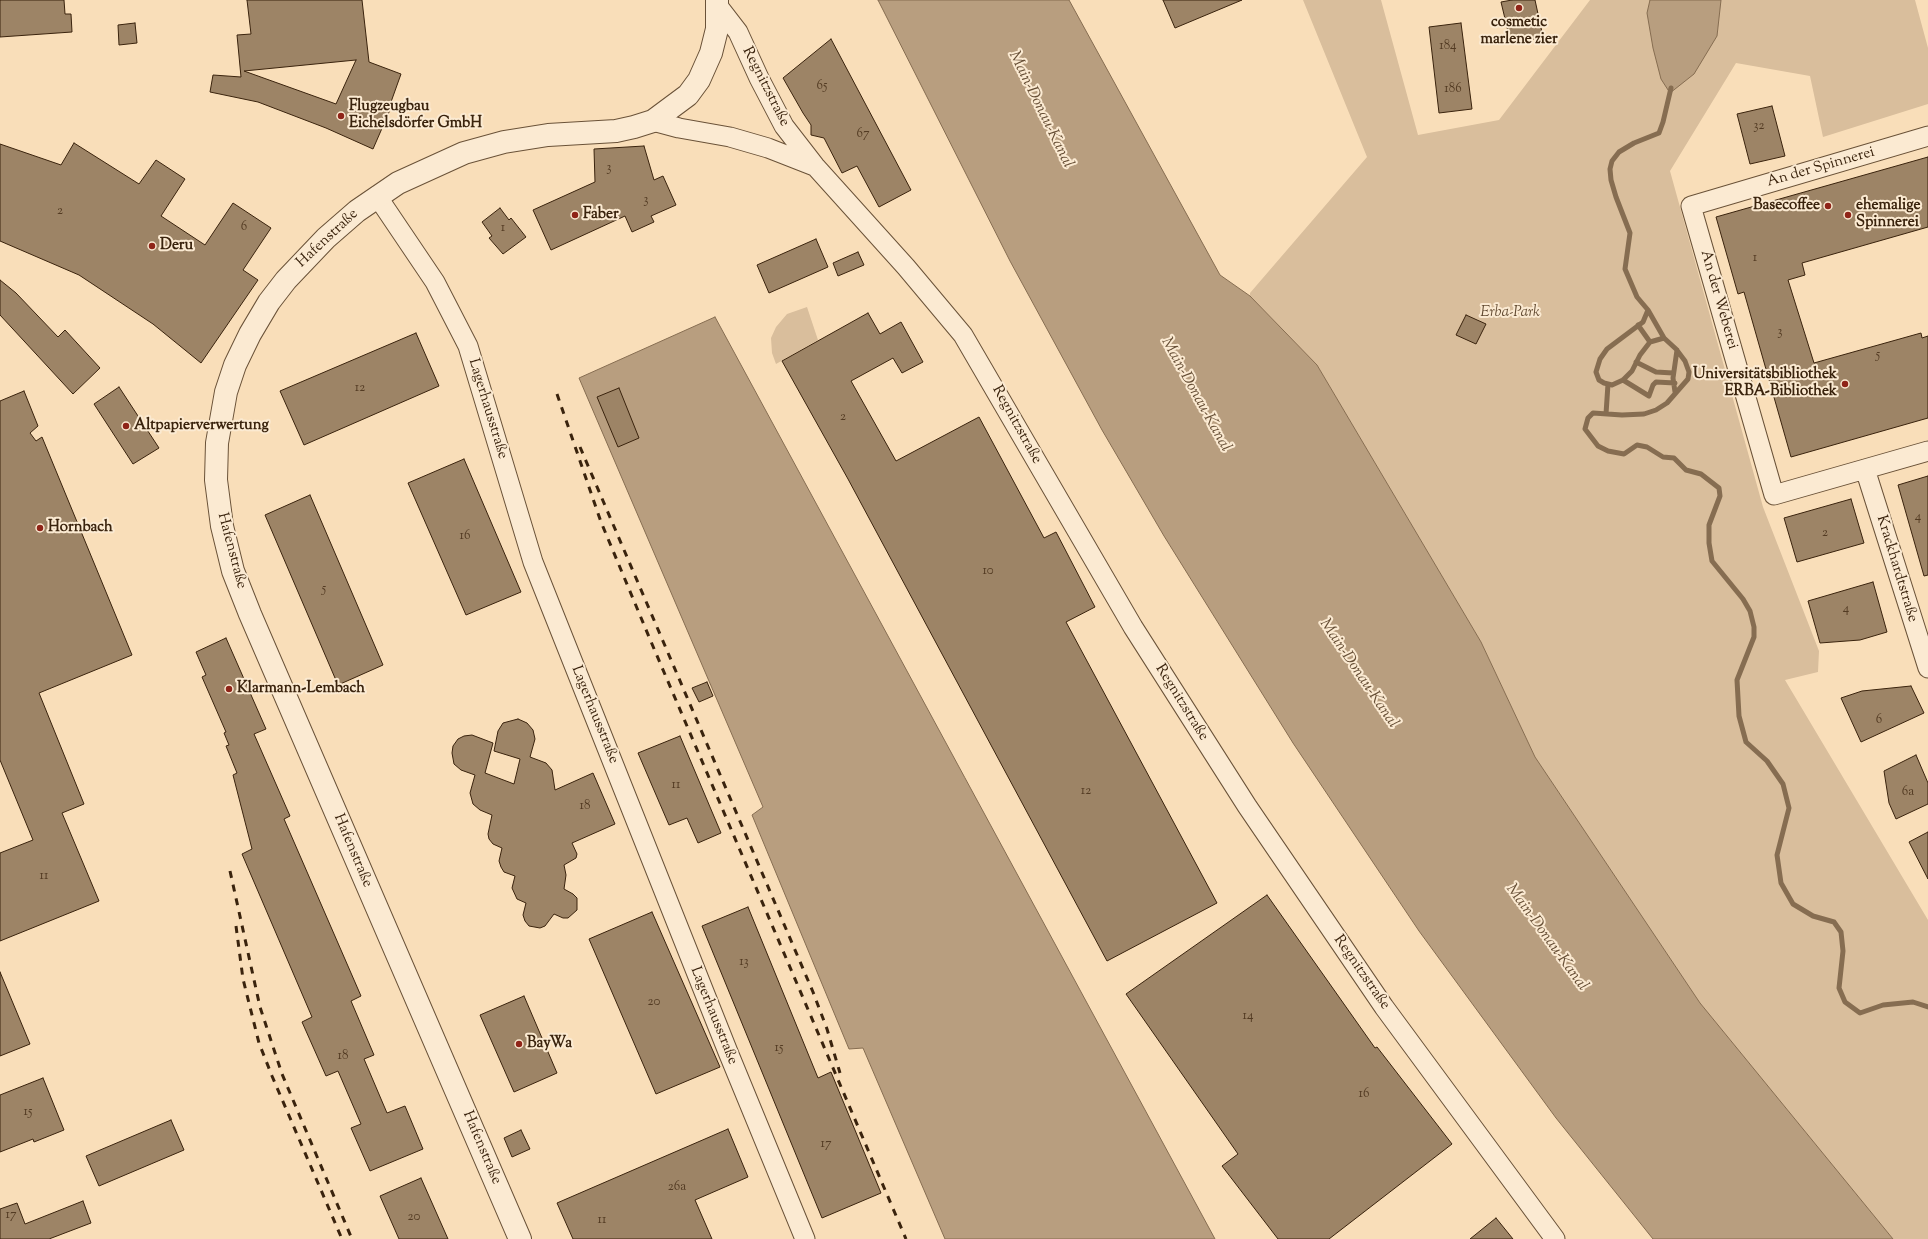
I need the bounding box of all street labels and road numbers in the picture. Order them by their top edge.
street label: Regnitzstraße [737,44,793,130]
street label: An der Spinnerei [1765,144,1877,192]
street label: Hafenstraße [293,206,363,272]
street label: An der Weberei [1695,248,1741,352]
street label: Lagerhausstraße [463,357,511,461]
street label: Regnitzstraße [987,383,1045,467]
street label: Hafenstraße [212,511,250,591]
street label: Krackhardtstraße [1871,513,1921,625]
street label: Regnitzstraße [1150,661,1212,745]
street label: Lagerhausstraße [566,663,622,767]
street label: Hafenstraße [328,812,376,890]
street label: Regnitzstraße [1329,932,1393,1014]
street label: Lagerhausstraße [685,964,741,1068]
street label: Hafenstraße [457,1109,505,1187]

